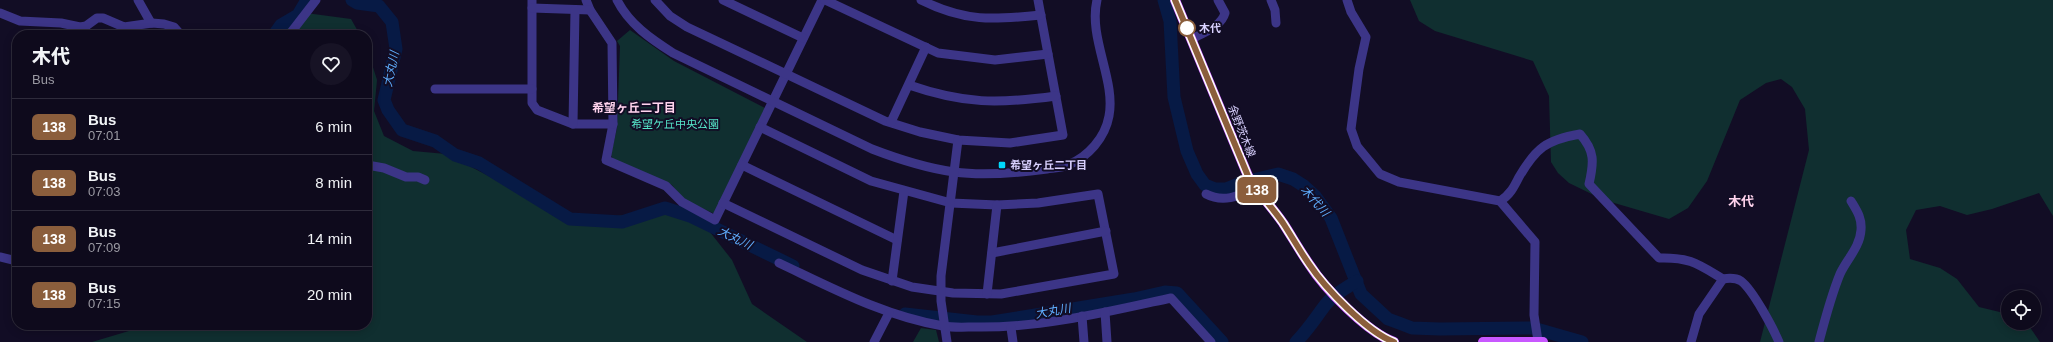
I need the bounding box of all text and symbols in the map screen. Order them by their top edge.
marker: 木代 [1178,19,1196,37]
place label: 木代 [1199,22,1221,34]
button: heart [310,43,352,85]
text: 木代 [32,46,70,67]
water label: 大丸川 [380,48,402,88]
text: Bus [32,72,54,87]
district label: 希望ヶ丘二丁目 [592,101,676,115]
street label: 余野茨木線 [1226,103,1258,159]
text: Bus [88,111,116,128]
text: 6 min [315,118,352,135]
park label: 希望ケ丘中央公園 [631,118,719,130]
text: 138 [42,119,66,135]
text: 07:01 [88,128,121,143]
place label: 希望ヶ丘二丁目 [1010,159,1087,171]
marker: 希望ヶ丘二丁目 [997,160,1007,170]
text: Bus [88,167,116,184]
text: 8 min [315,174,352,191]
text: 138 [42,175,66,191]
line badge: 138 [1234,177,1280,203]
text: 138 [1245,182,1269,198]
water label: 木代川 [1298,183,1334,221]
text: 07:03 [88,184,121,199]
district label: 木代 [1728,194,1754,209]
text: Bus [88,223,116,240]
water label: 大丸川 [716,224,756,253]
text: 14 min [307,230,352,247]
text: 138 [42,231,66,247]
text: 07:09 [88,240,121,255]
text: Bus [88,279,116,296]
text: 20 min [307,286,352,303]
text: 138 [42,287,66,303]
map controls [2001,290,2041,330]
button: locate [2001,290,2041,330]
text: 07:15 [88,296,121,311]
water label: 大丸川 [1034,301,1074,321]

